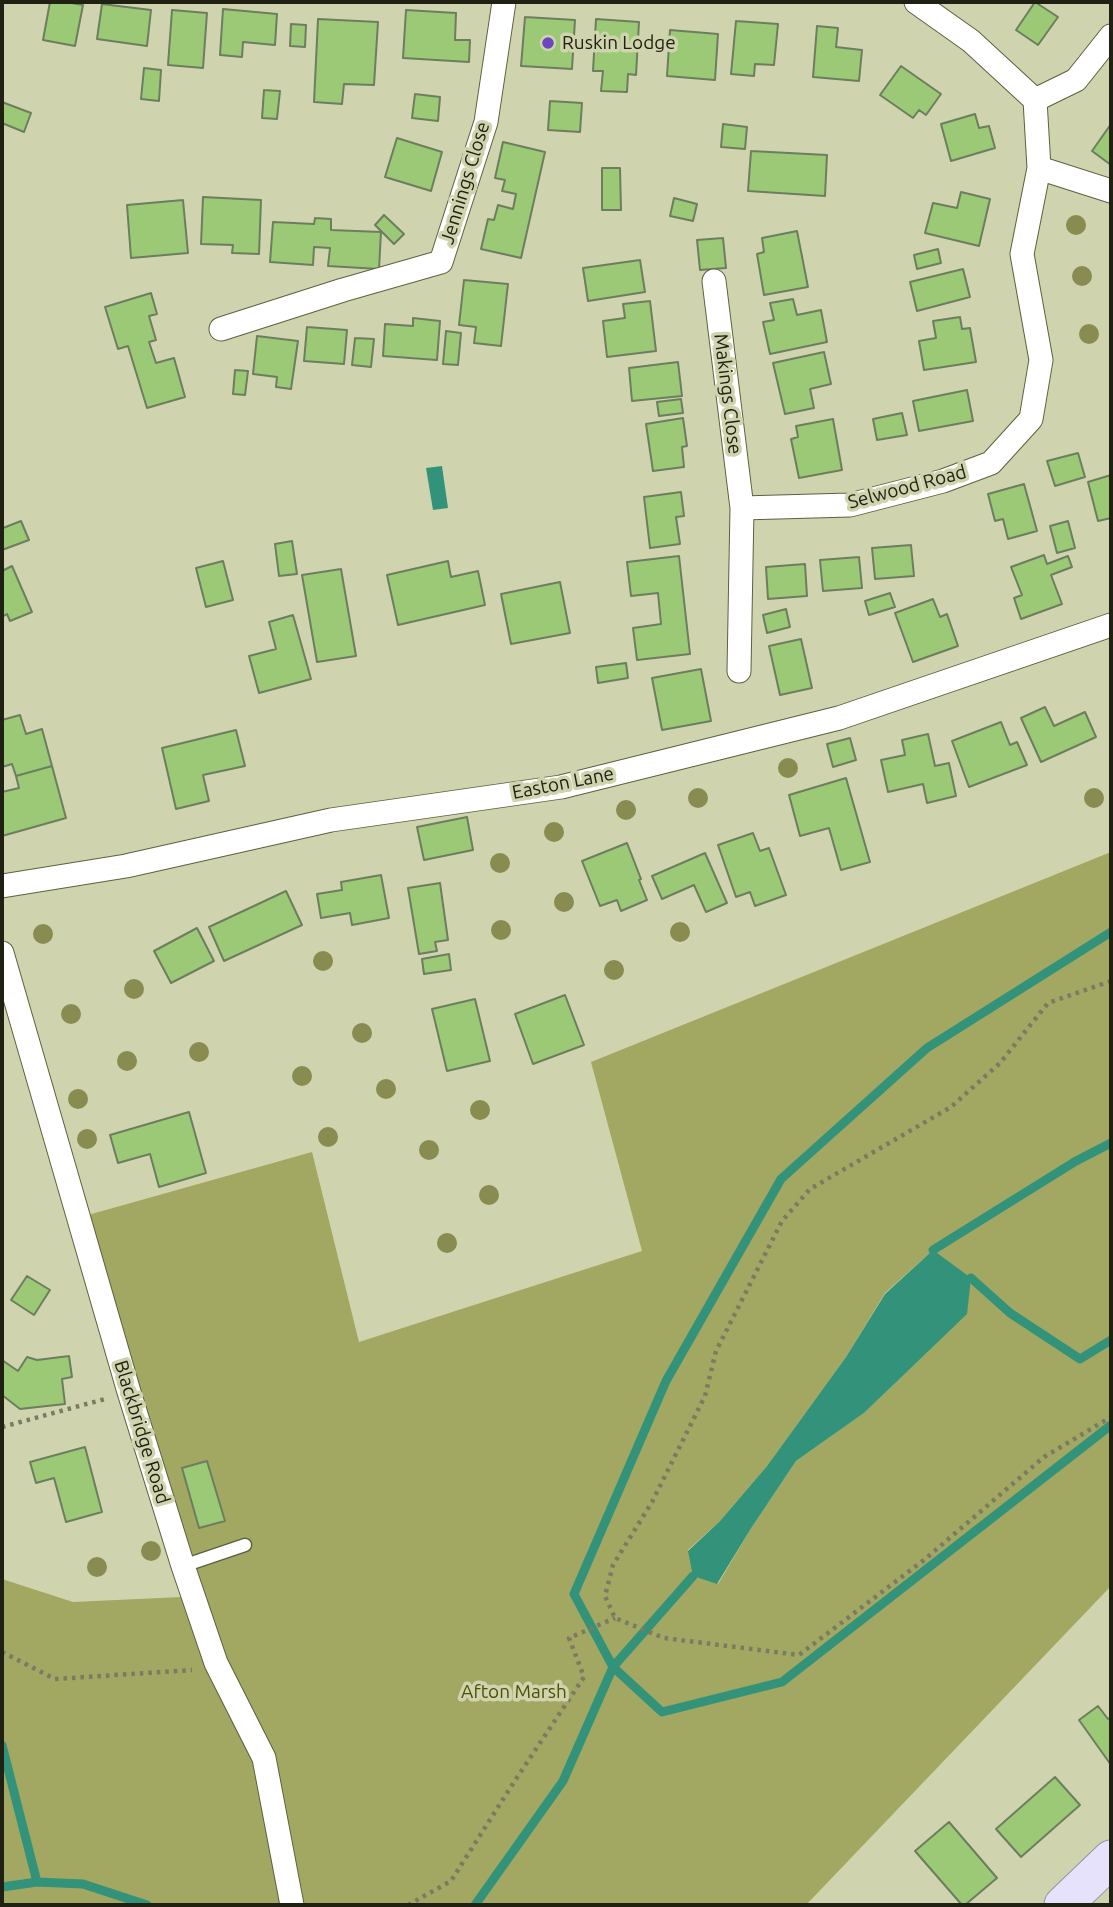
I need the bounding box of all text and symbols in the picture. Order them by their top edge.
place label: Ruskin Lodge [562,32,676,54]
marker: Ruskin Lodge [540,35,556,51]
street label: Jennings Close [436,119,494,247]
street label: Makings Close [709,332,747,456]
street label: Selwood Road [845,460,969,514]
street label: Easton Lane [510,762,616,804]
street label: Blackbridge Road [109,1357,175,1507]
park label: Afton Marsh [461,1681,567,1703]

